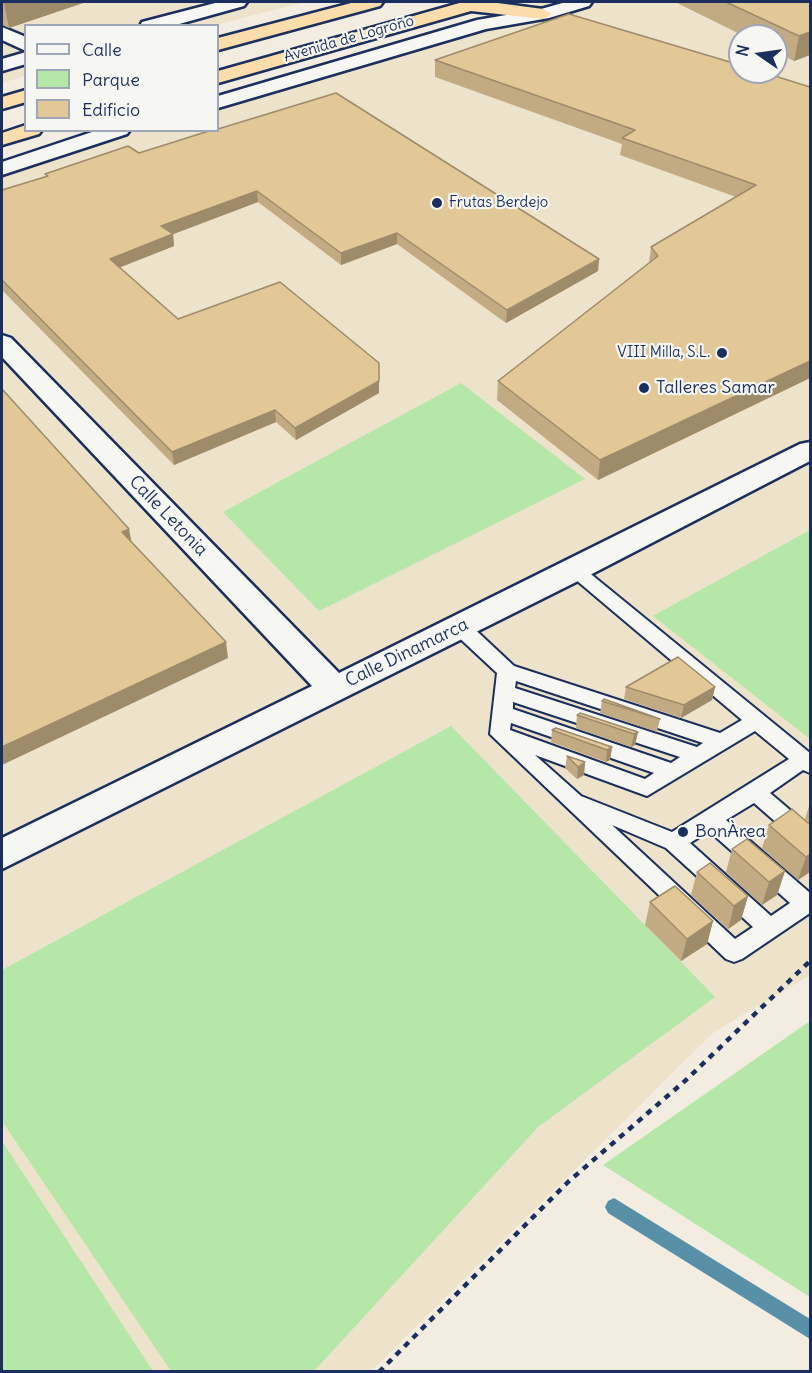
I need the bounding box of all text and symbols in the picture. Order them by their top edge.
street label: Avenida de Logroño [282,12,416,66]
legend [24,24,219,132]
north arrow [728,24,788,84]
text: Calle [82,38,122,61]
text: N [731,43,753,58]
text: Parque [82,68,140,91]
text: Edificio [82,98,140,121]
place label: Frutas Berdejo [449,194,548,212]
marker: Frutas Berdejo [430,196,444,210]
place label: VIII Milla, S.L. [617,344,710,362]
marker: VIII Milla, S.L. [715,346,729,360]
place label: Talleres Samar [656,377,775,399]
marker: Talleres Samar [637,381,651,395]
street label: Calle Letonia [124,471,212,561]
street label: Calle Dinamarca [342,614,472,692]
place label: BonÀrea [695,821,766,843]
marker: BonÀrea [676,825,690,839]

